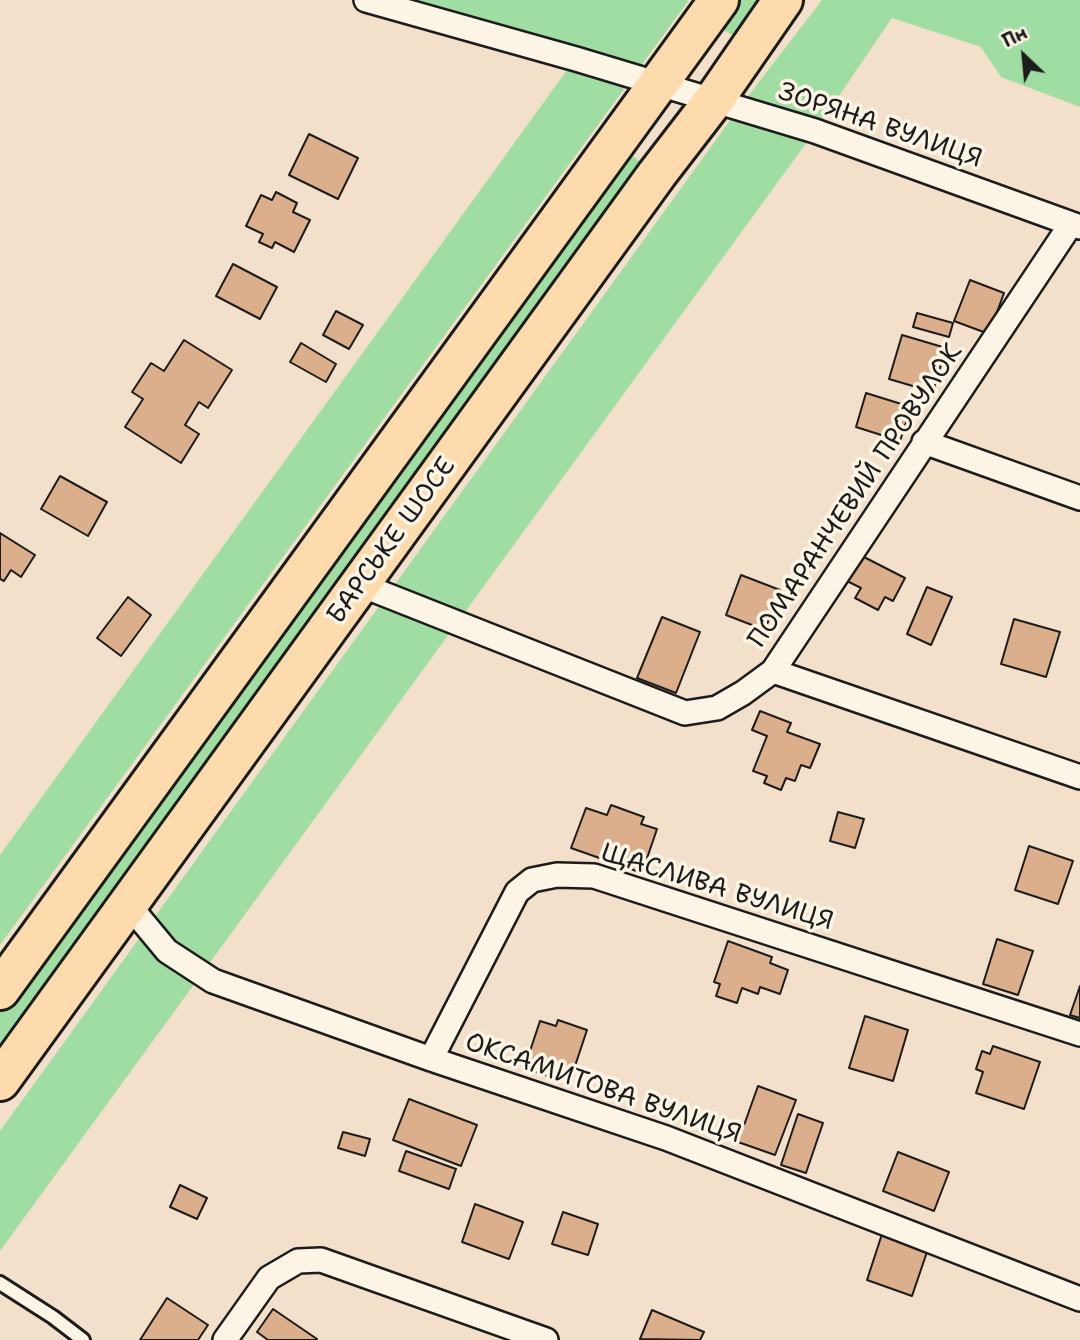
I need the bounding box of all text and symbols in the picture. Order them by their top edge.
text: Пн [998,20,1031,53]
north arrow [989,21,1059,91]
street label: ЗОРЯНА ВУЛИЦЯ [774,77,986,175]
street label: ПОМАРАНЧЕВИЙ ПРОВУЛОК [742,338,970,654]
street label: БАРСЬКЕ ШОСЕ [321,452,463,630]
street label: ЩАСЛИВА ВУЛИЦЯ [597,838,837,938]
street label: ОКСАМИТОВА ВУЛИЦЯ [461,1027,745,1151]

